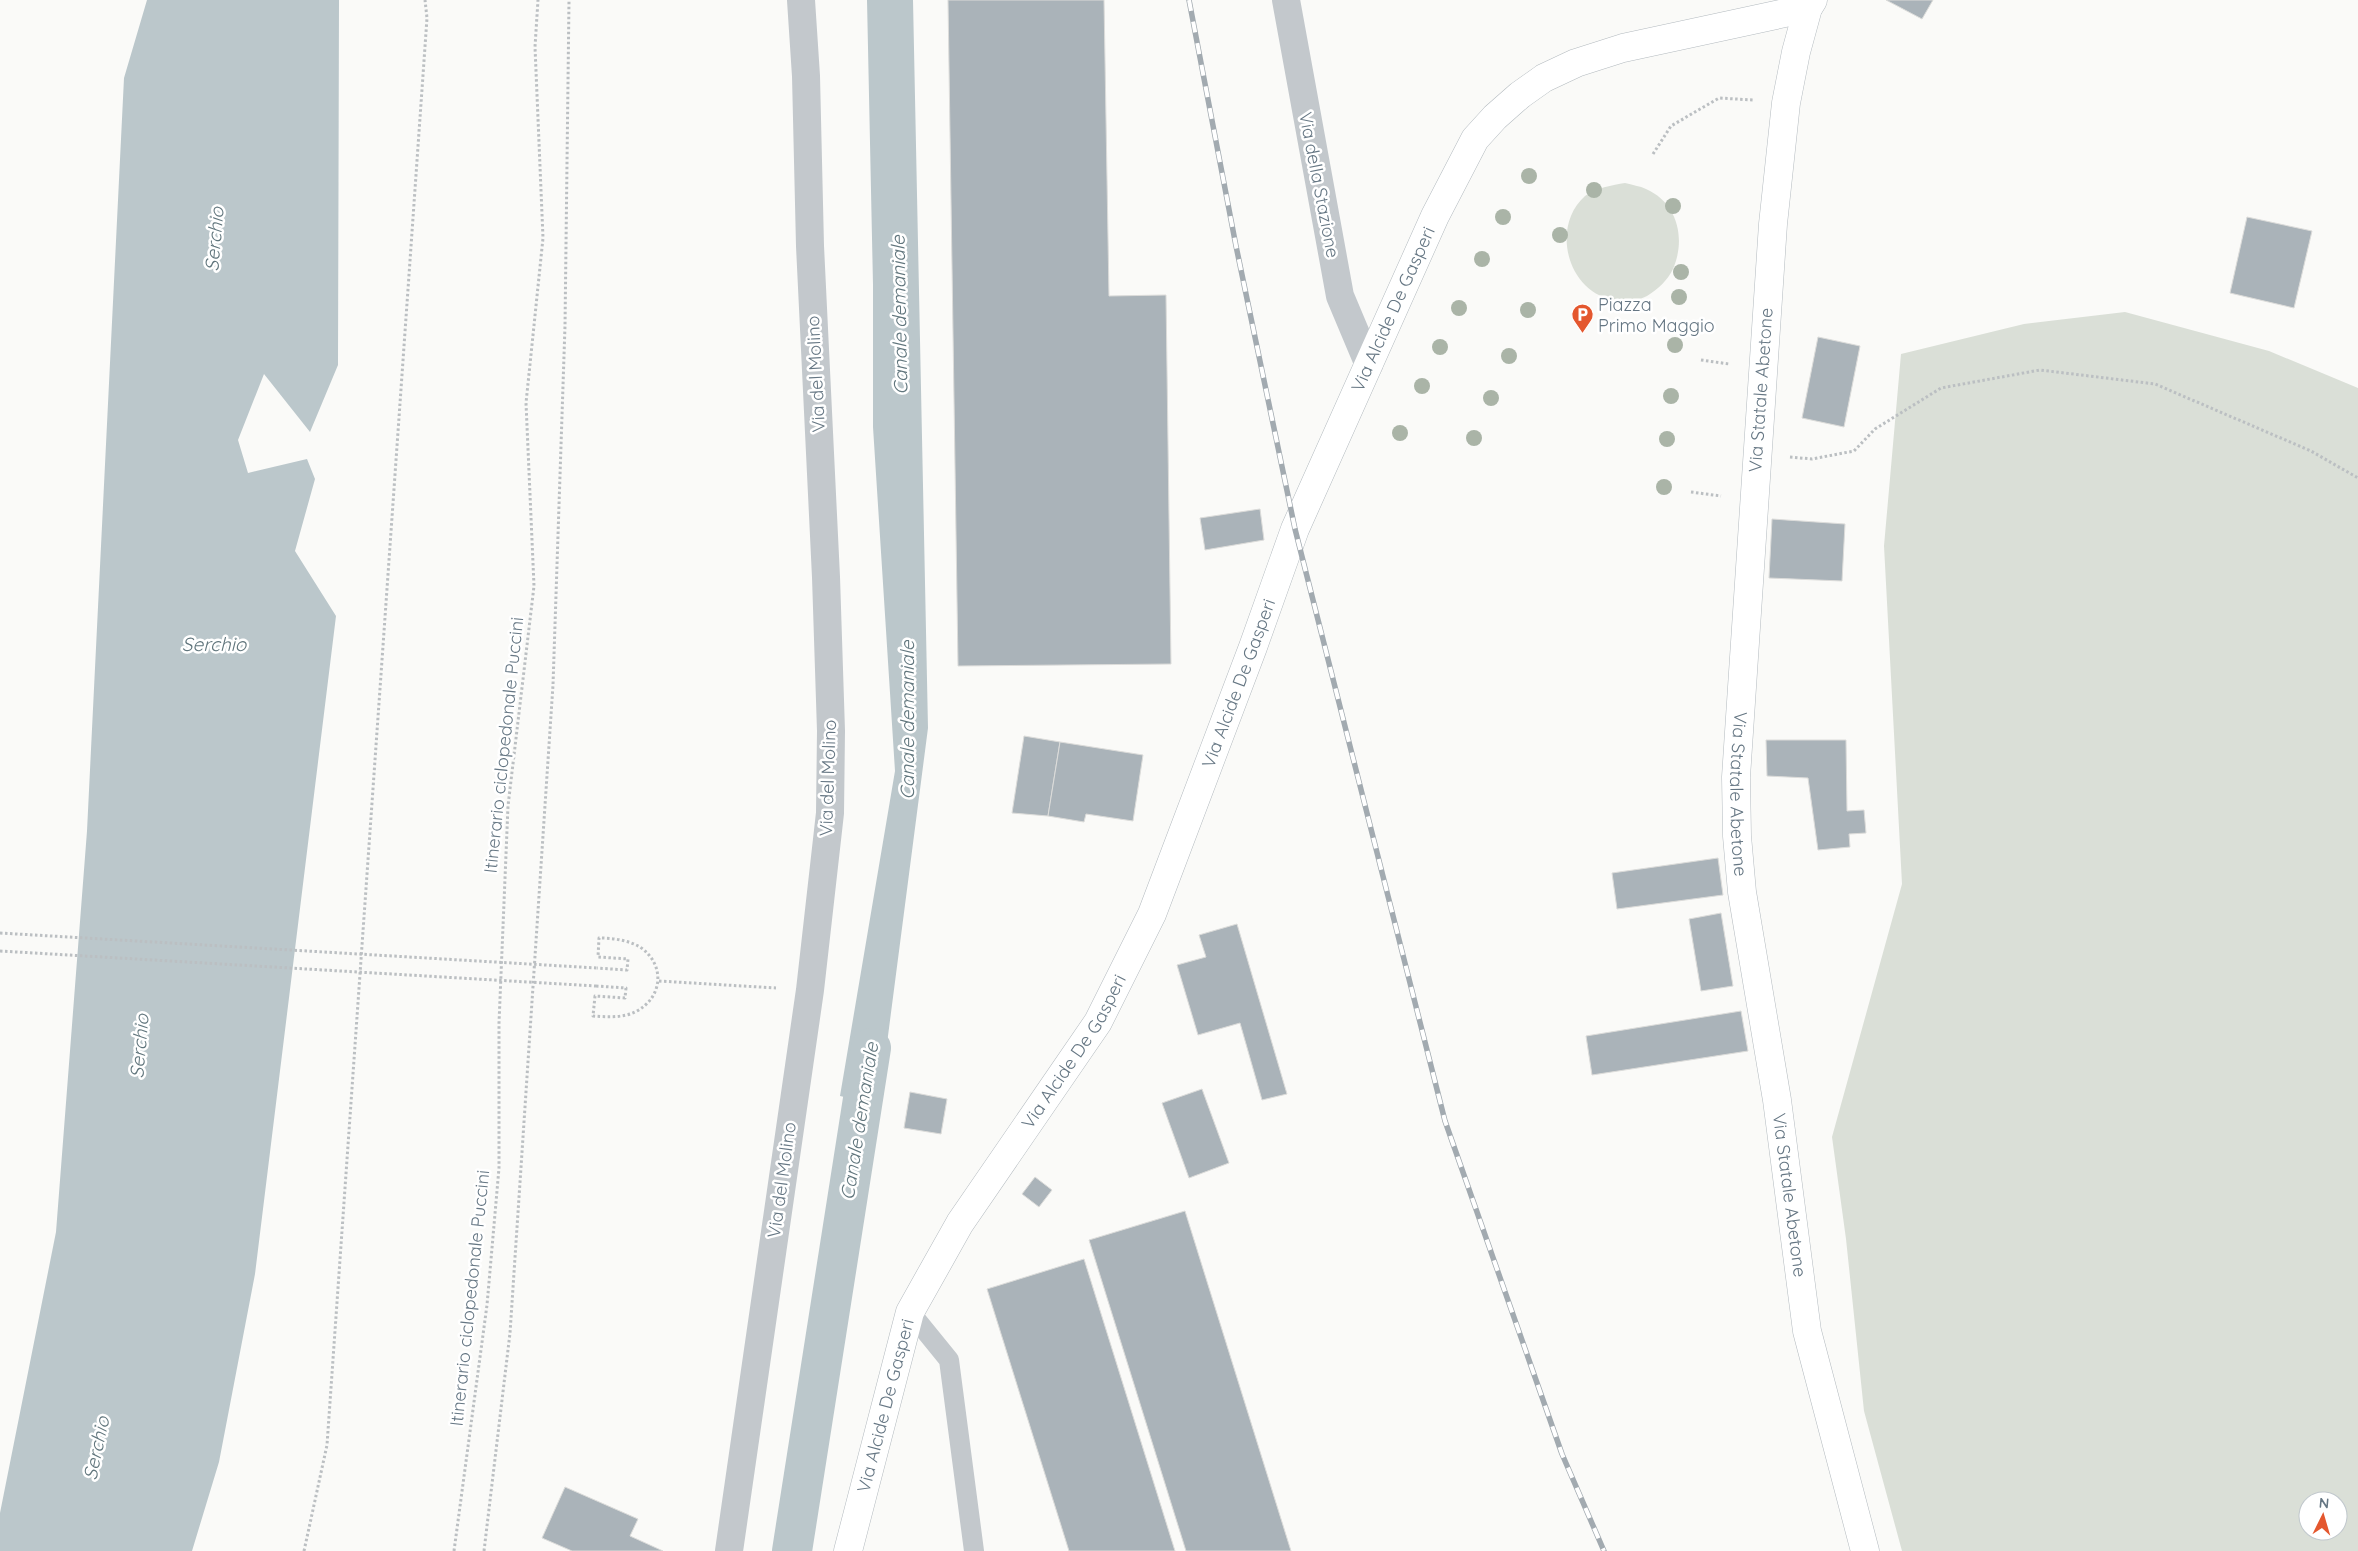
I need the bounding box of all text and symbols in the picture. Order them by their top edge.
street label: Via della Stazione [1294,110,1345,260]
water label: Serchio [199,204,229,272]
street label: Via Alcide De Gasperi [1346,223,1440,395]
water label: Canale demaniale [886,234,912,395]
place label: Piazza Primo Maggio [1598,293,1715,337]
parking icon: Piazza Primo Maggio [1570,303,1594,334]
street label: Via Statale Abetone [1743,307,1778,473]
street label: Via del Molino [801,315,830,433]
street label: Via Alcide De Gasperi [1196,596,1280,771]
street label: Itinerario ciclopedonale Puccini [479,616,528,874]
water label: Serchio [182,632,248,656]
water label: Canale demaniale [895,639,919,800]
street label: Via Statale Abetone [1725,711,1753,877]
street label: Via del Molino [814,719,841,837]
street label: Via Alcide De Gasperi [1016,971,1131,1133]
water label: Serchio [124,1011,154,1079]
water label: Canale demaniale [835,1039,883,1201]
street label: Via Statale Abetone [1768,1112,1812,1278]
street label: Via del Molino [762,1120,801,1239]
street label: Itinerario ciclopedonale Puccini [445,1169,494,1427]
street label: Via Alcide De Gasperi [852,1316,919,1495]
water label: Serchio [78,1412,115,1482]
north arrow [2298,1491,2348,1541]
text: N [2318,1494,2330,1512]

